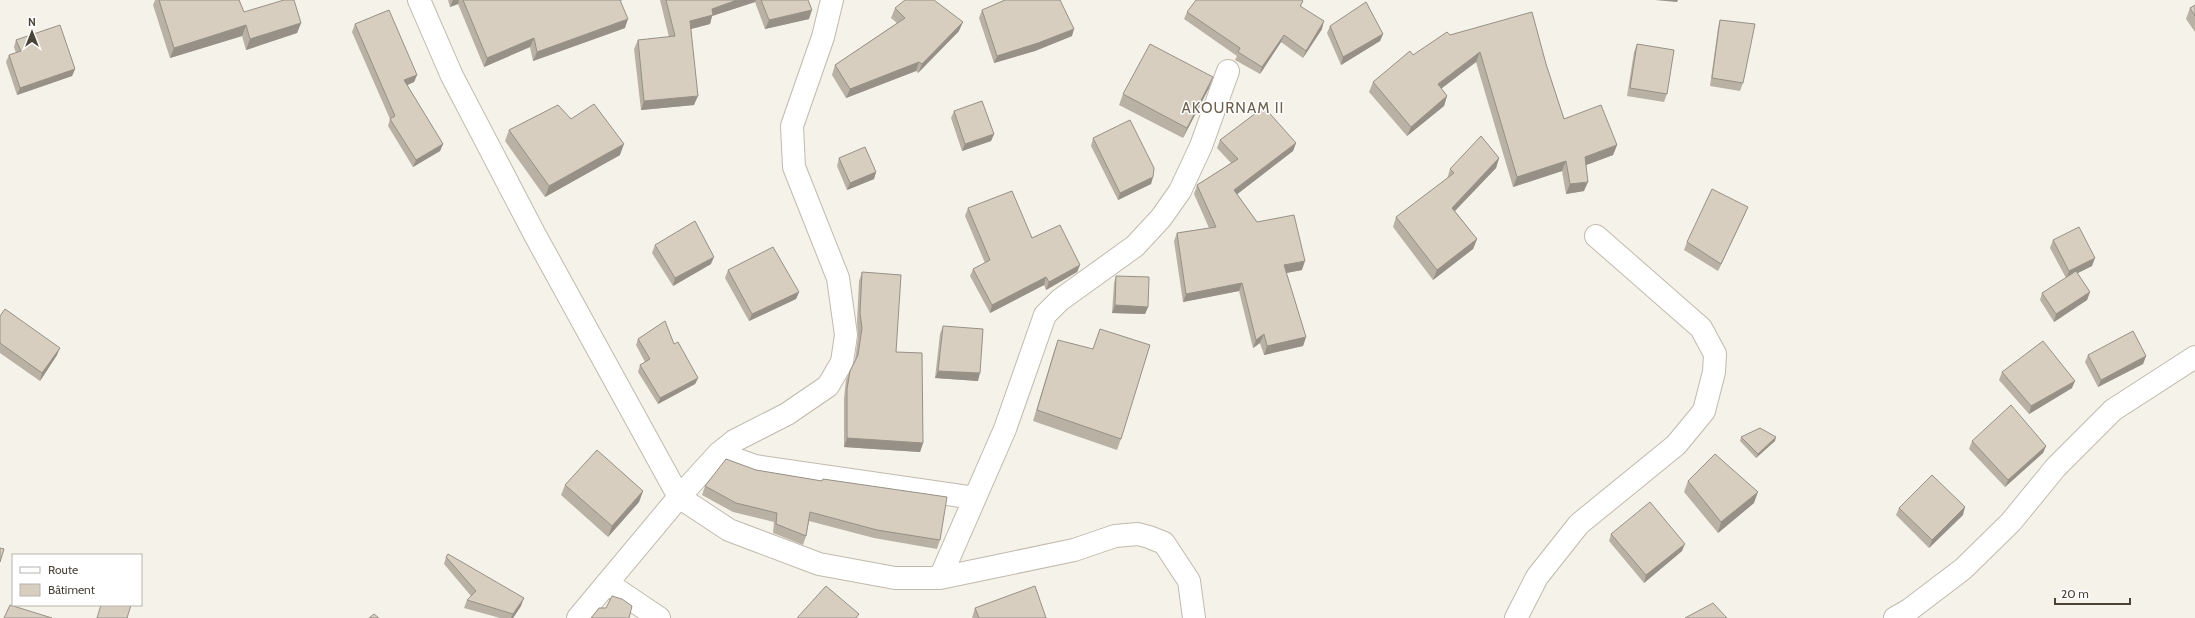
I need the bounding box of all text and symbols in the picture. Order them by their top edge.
north arrow [12,12,52,52]
text: N [28,15,36,29]
district label: AKOURNAM II [1182,99,1284,117]
legend [12,554,142,606]
text: Route [48,562,78,577]
scale bar [2055,580,2130,606]
text: Bâtiment [48,582,95,597]
text: 20 m [2061,586,2089,601]

